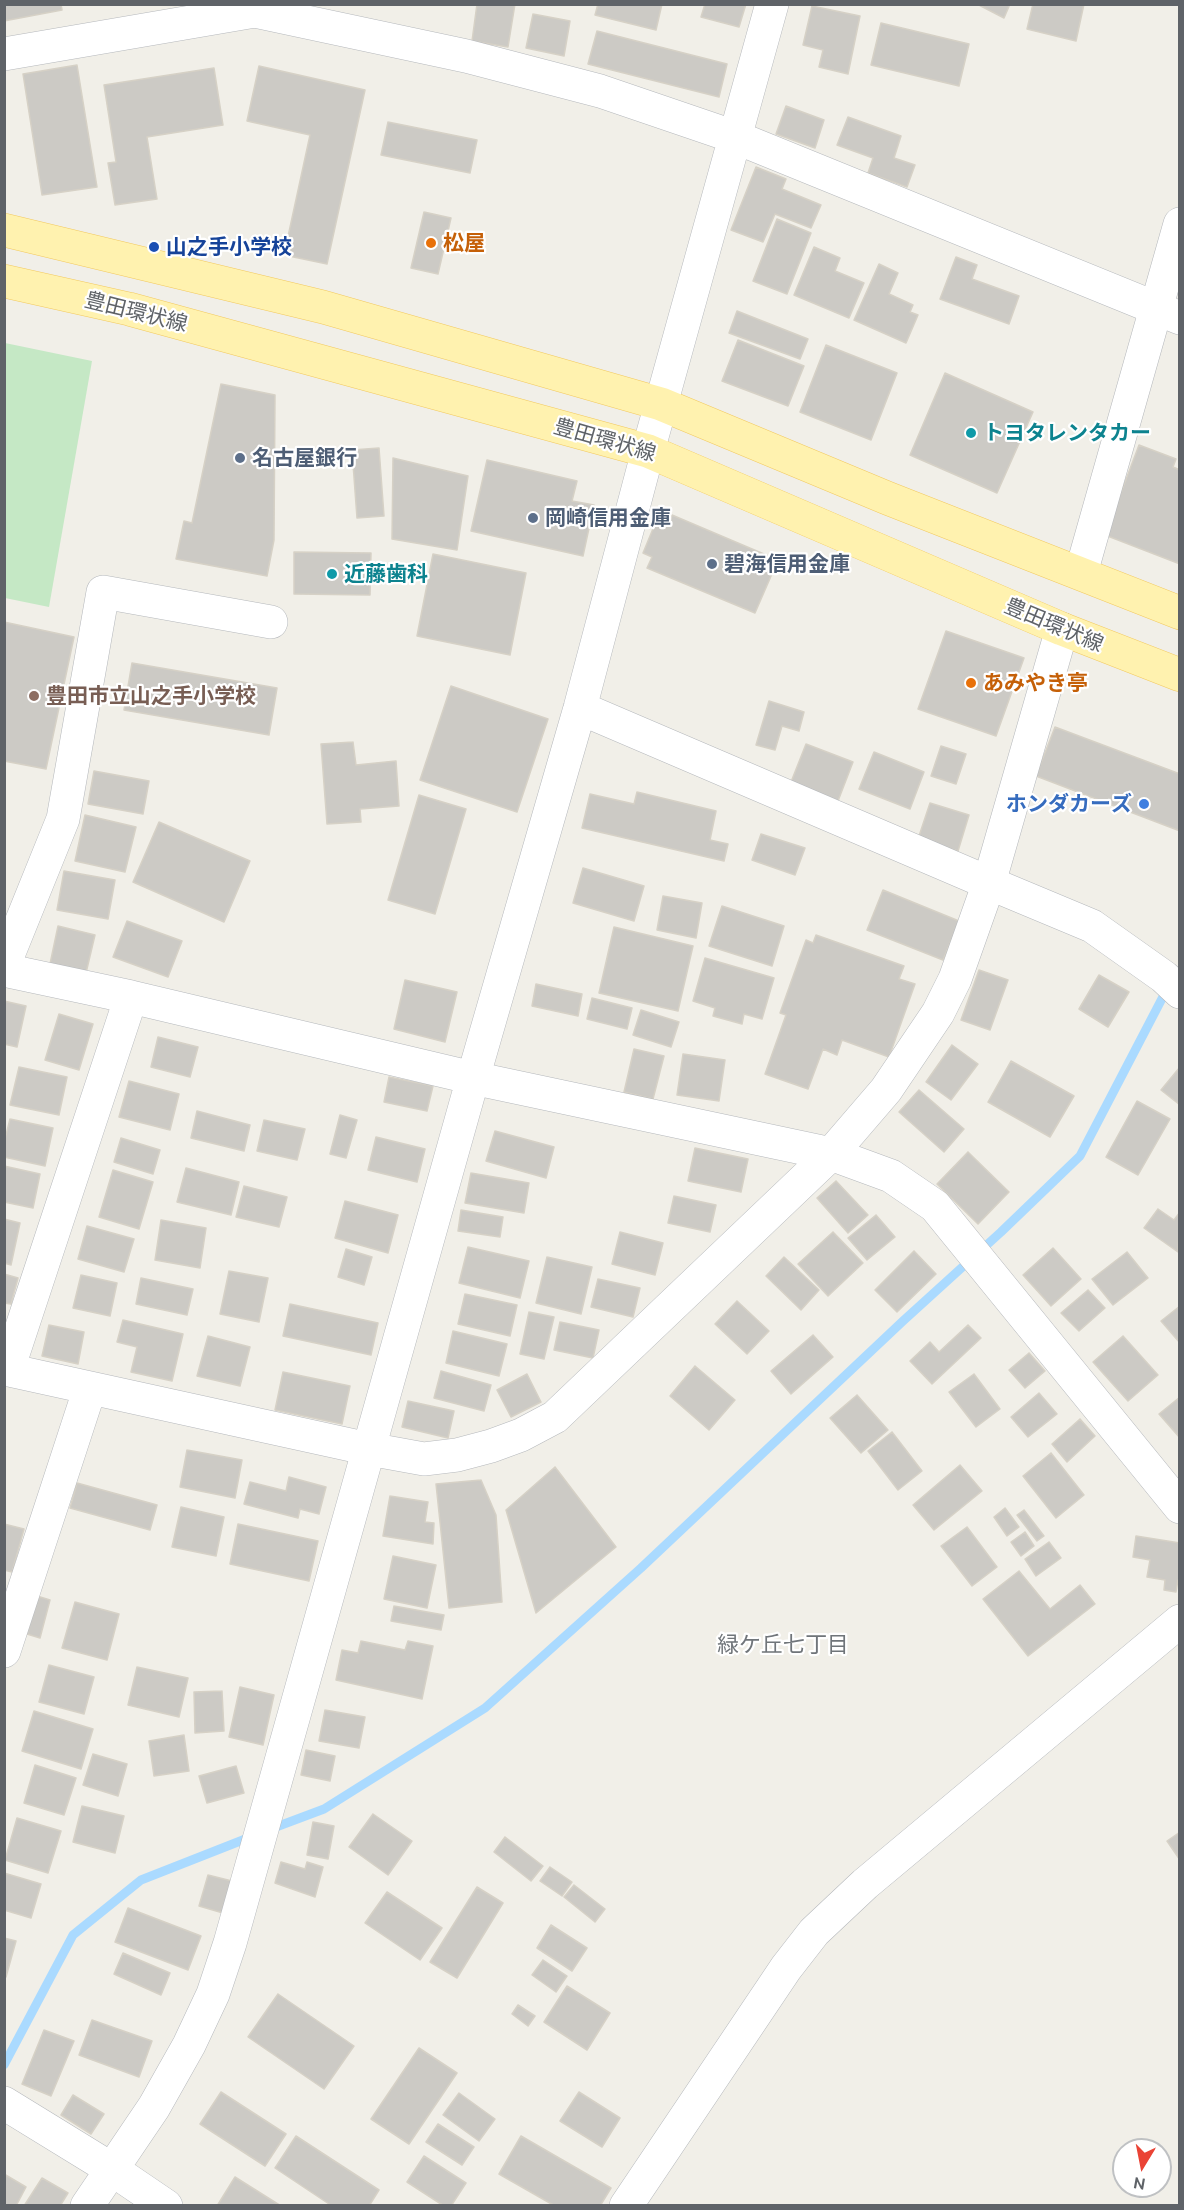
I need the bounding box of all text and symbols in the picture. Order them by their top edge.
place label: 松屋 [443,230,485,256]
place label: 山之手小学校 [166,234,292,260]
marker: 松屋 [424,236,438,250]
marker: 山之手小学校 [147,240,161,254]
street label: 豊田環状線 [82,287,190,337]
street label: 豊田環状線 [551,413,659,467]
place label: トヨタレンタカー [983,420,1151,446]
marker: トヨタレンタカー [964,426,978,440]
place label: 名古屋銀行 [252,445,357,471]
marker: 名古屋銀行 [233,451,247,465]
place label: 岡崎信用金庫 [545,505,671,531]
marker: 岡崎信用金庫 [526,511,540,525]
place label: 碧海信用金庫 [724,551,850,577]
marker: 碧海信用金庫 [705,557,719,571]
place label: 近藤歯科 [344,561,428,587]
marker: 近藤歯科 [325,567,339,581]
street label: 豊田環状線 [1001,593,1107,657]
place label: あみやき亭 [983,670,1088,696]
marker: あみやき亭 [964,676,978,690]
place label: 豊田市立山之手小学校 [46,683,256,709]
marker: 豊田市立山之手小学校 [27,689,41,703]
place label: ホンダカーズ [1006,791,1132,817]
marker: ホンダカーズ [1137,797,1151,811]
district label: 緑ケ丘七丁目 [717,1632,849,1658]
north arrow [1112,2138,1172,2198]
text: N [1132,2174,1147,2194]

